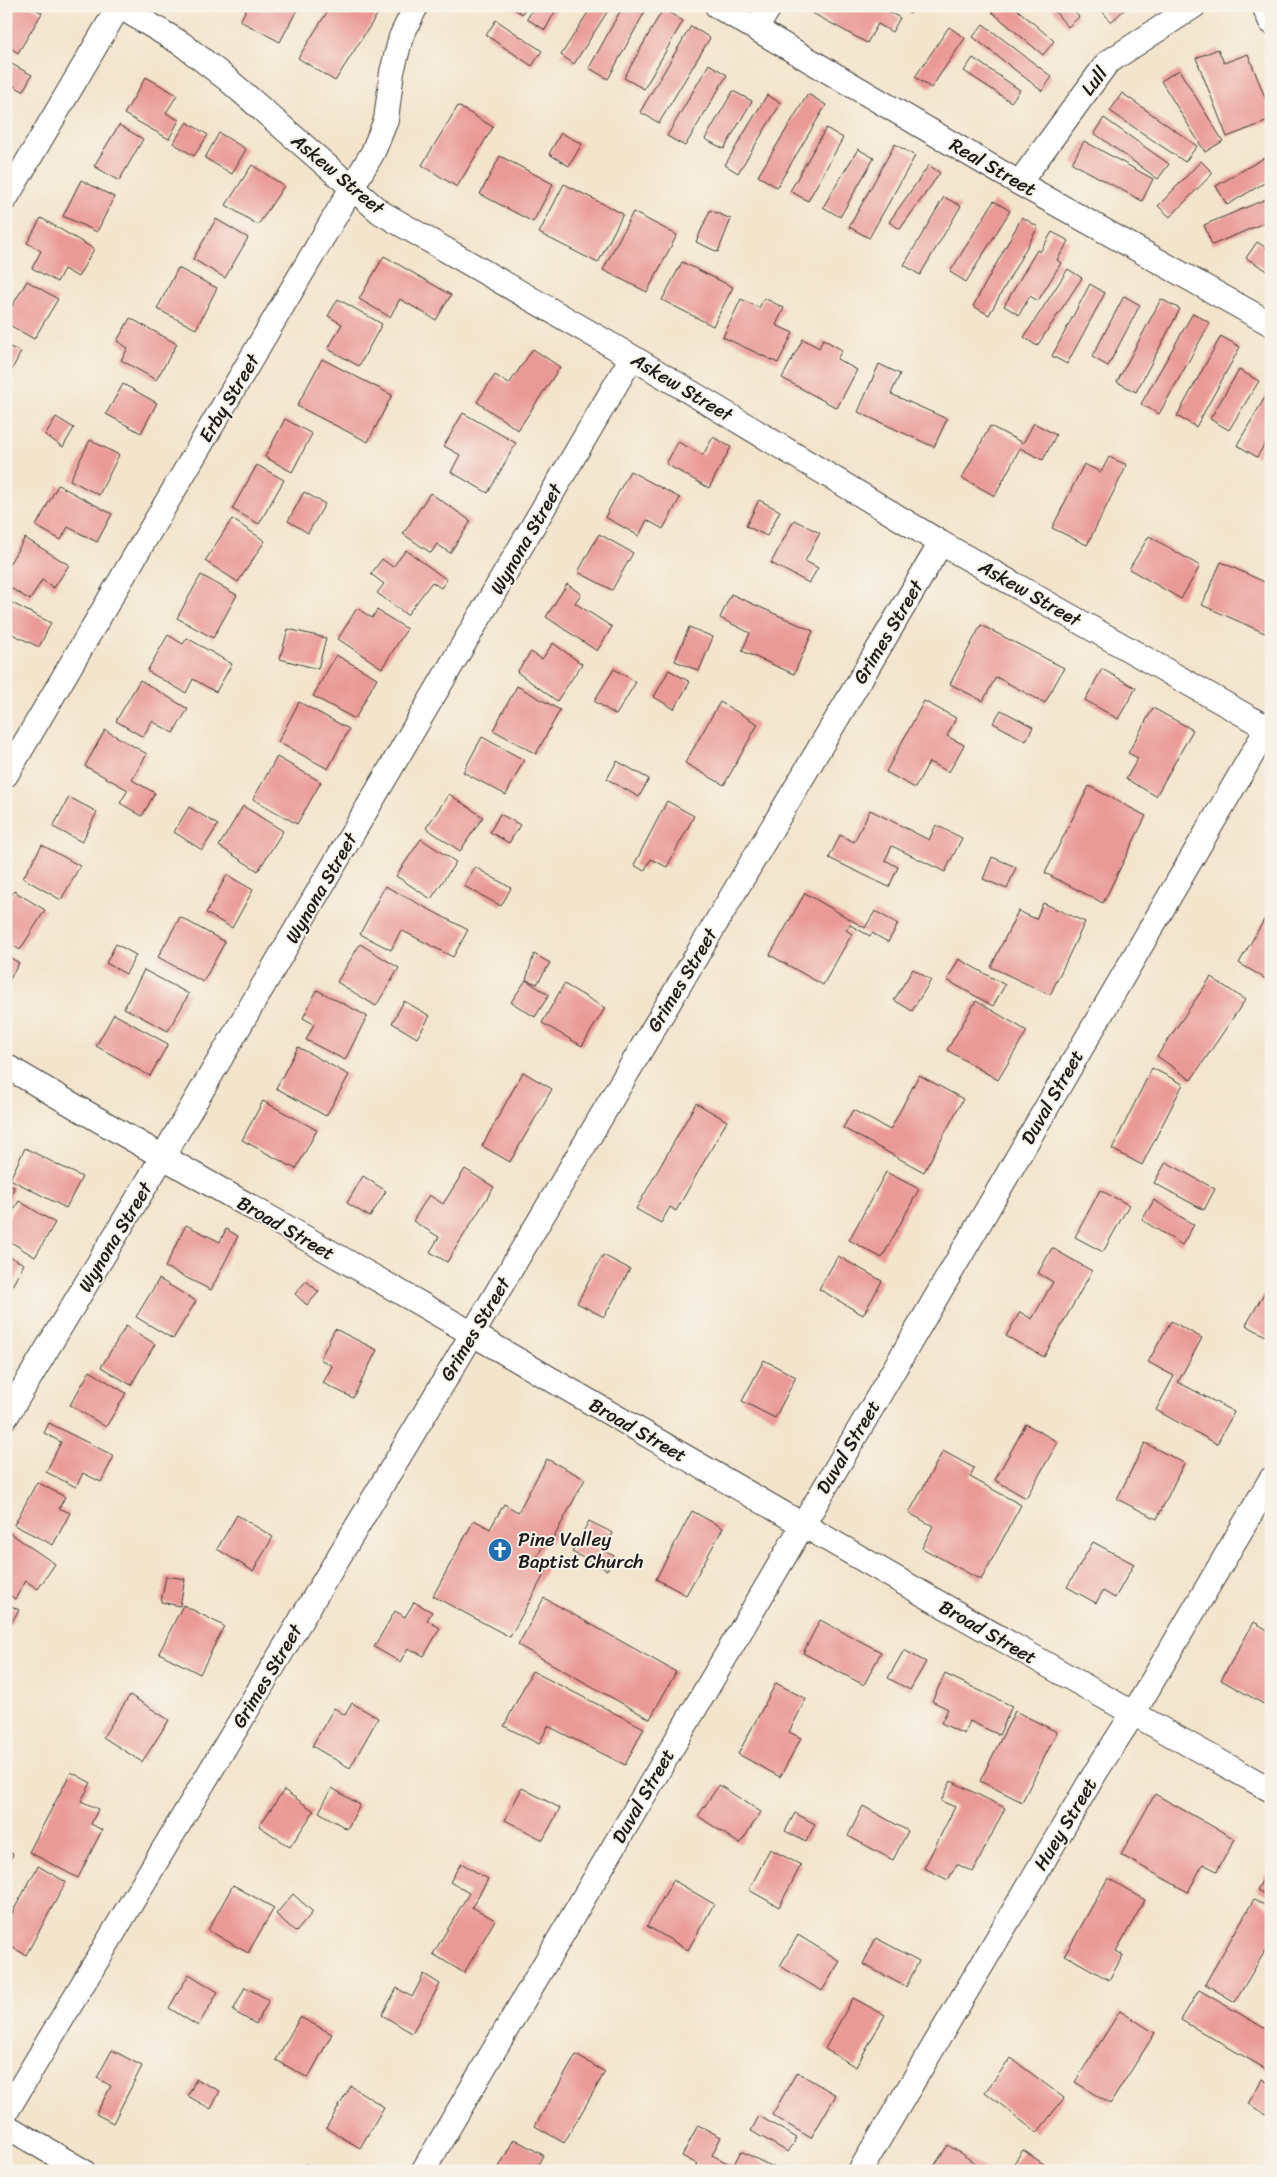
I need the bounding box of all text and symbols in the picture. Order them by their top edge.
street label: Lull [1072,59,1116,103]
street label: Askew Street [283,124,393,224]
street label: Real Street [943,129,1043,205]
street label: Askew Street [624,343,740,431]
street label: Erby Street [190,346,269,449]
street label: Wynona Street [481,476,572,601]
street label: Askew Street [972,550,1089,636]
street label: Grimes Street [844,572,933,690]
street label: Wynona Street [276,825,367,950]
street label: Grimes Street [638,920,727,1038]
street label: Duval Street [1011,1043,1093,1151]
street label: Wynona Street [69,1174,162,1299]
street label: Broad Street [231,1187,341,1269]
street label: Grimes Street [431,1269,520,1387]
street label: Broad Street [583,1389,693,1471]
street label: Duval Street [807,1394,889,1500]
place label: Pine Valley Baptist Church [518,1523,643,1578]
church icon: Pine Valley Baptist Church [487,1537,513,1563]
street label: Broad Street [933,1591,1043,1673]
street label: Grimes Street [223,1616,312,1734]
street label: Duval Street [602,1742,684,1850]
street label: Huey Street [1024,1771,1106,1877]

